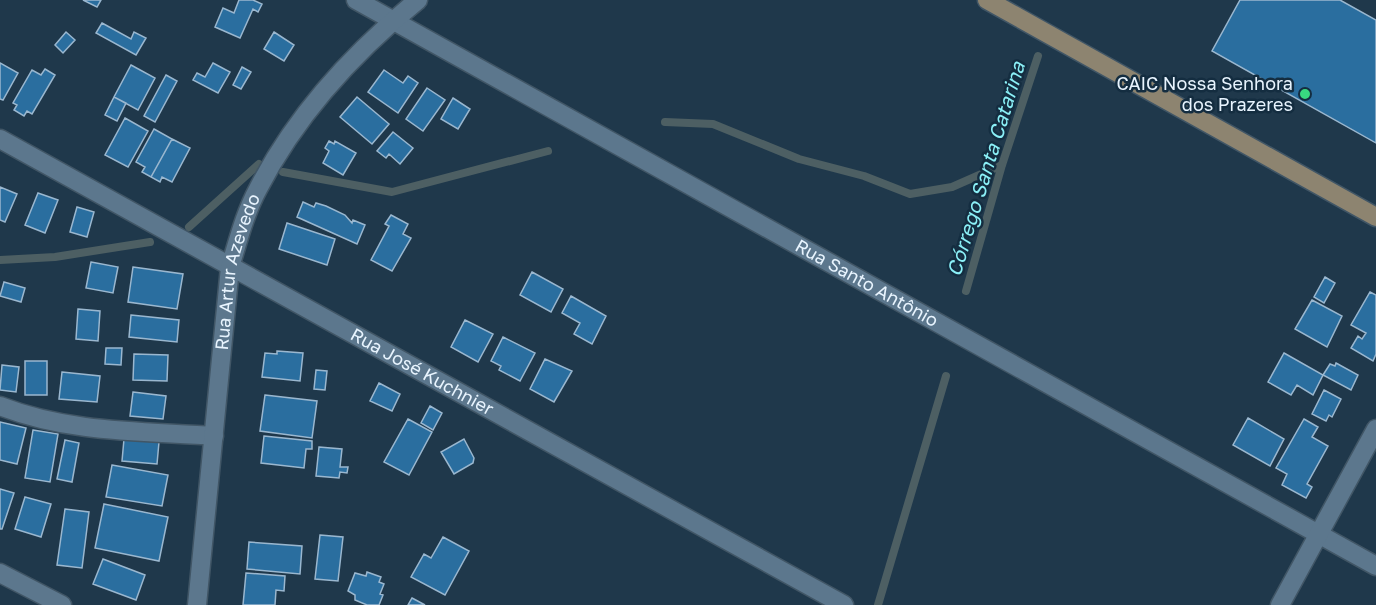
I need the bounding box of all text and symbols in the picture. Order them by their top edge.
water label: Córrego Santa Catarina [941,58,1030,279]
place label: CAIC Nossa Senhora dos Prazeres [1117,72,1293,115]
marker: CAIC Nossa Senhora dos Prazeres [1298,87,1312,101]
street label: Rua Artur Azevedo [210,190,264,351]
street label: Rua Santo Antônio [792,234,943,331]
street label: Rua José Kuchnier [347,323,498,419]

